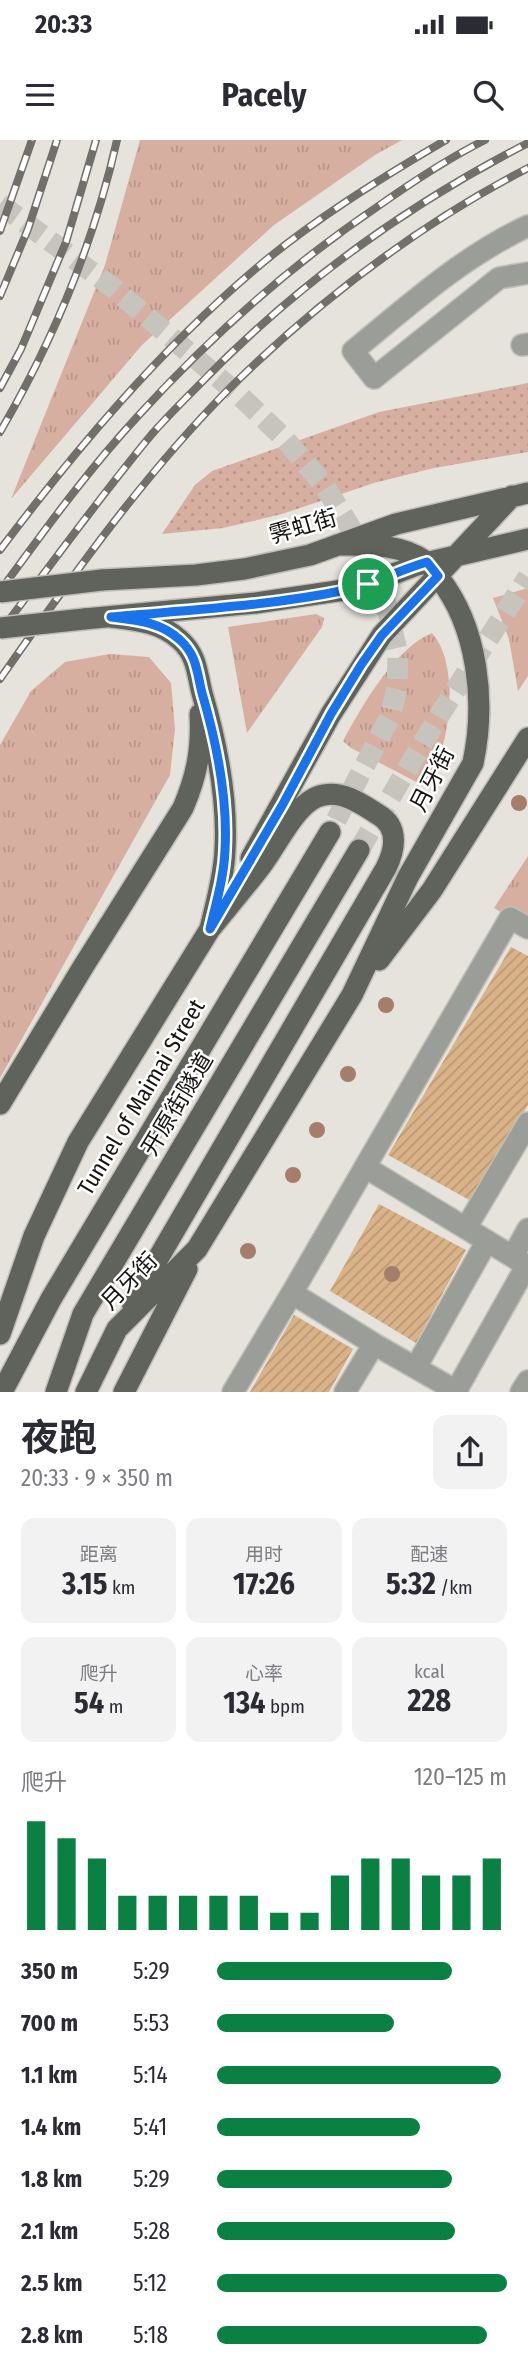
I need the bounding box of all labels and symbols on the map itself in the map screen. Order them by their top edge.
street label: 霁虹街 [266,503,340,549]
pin [338,554,398,614]
street label: 月牙街 [404,742,460,816]
street label: Tunnel of Maimai Street [71,994,211,1200]
street label: 开原街隧道 [135,1048,219,1160]
street label: 月牙街 [95,1246,163,1316]

